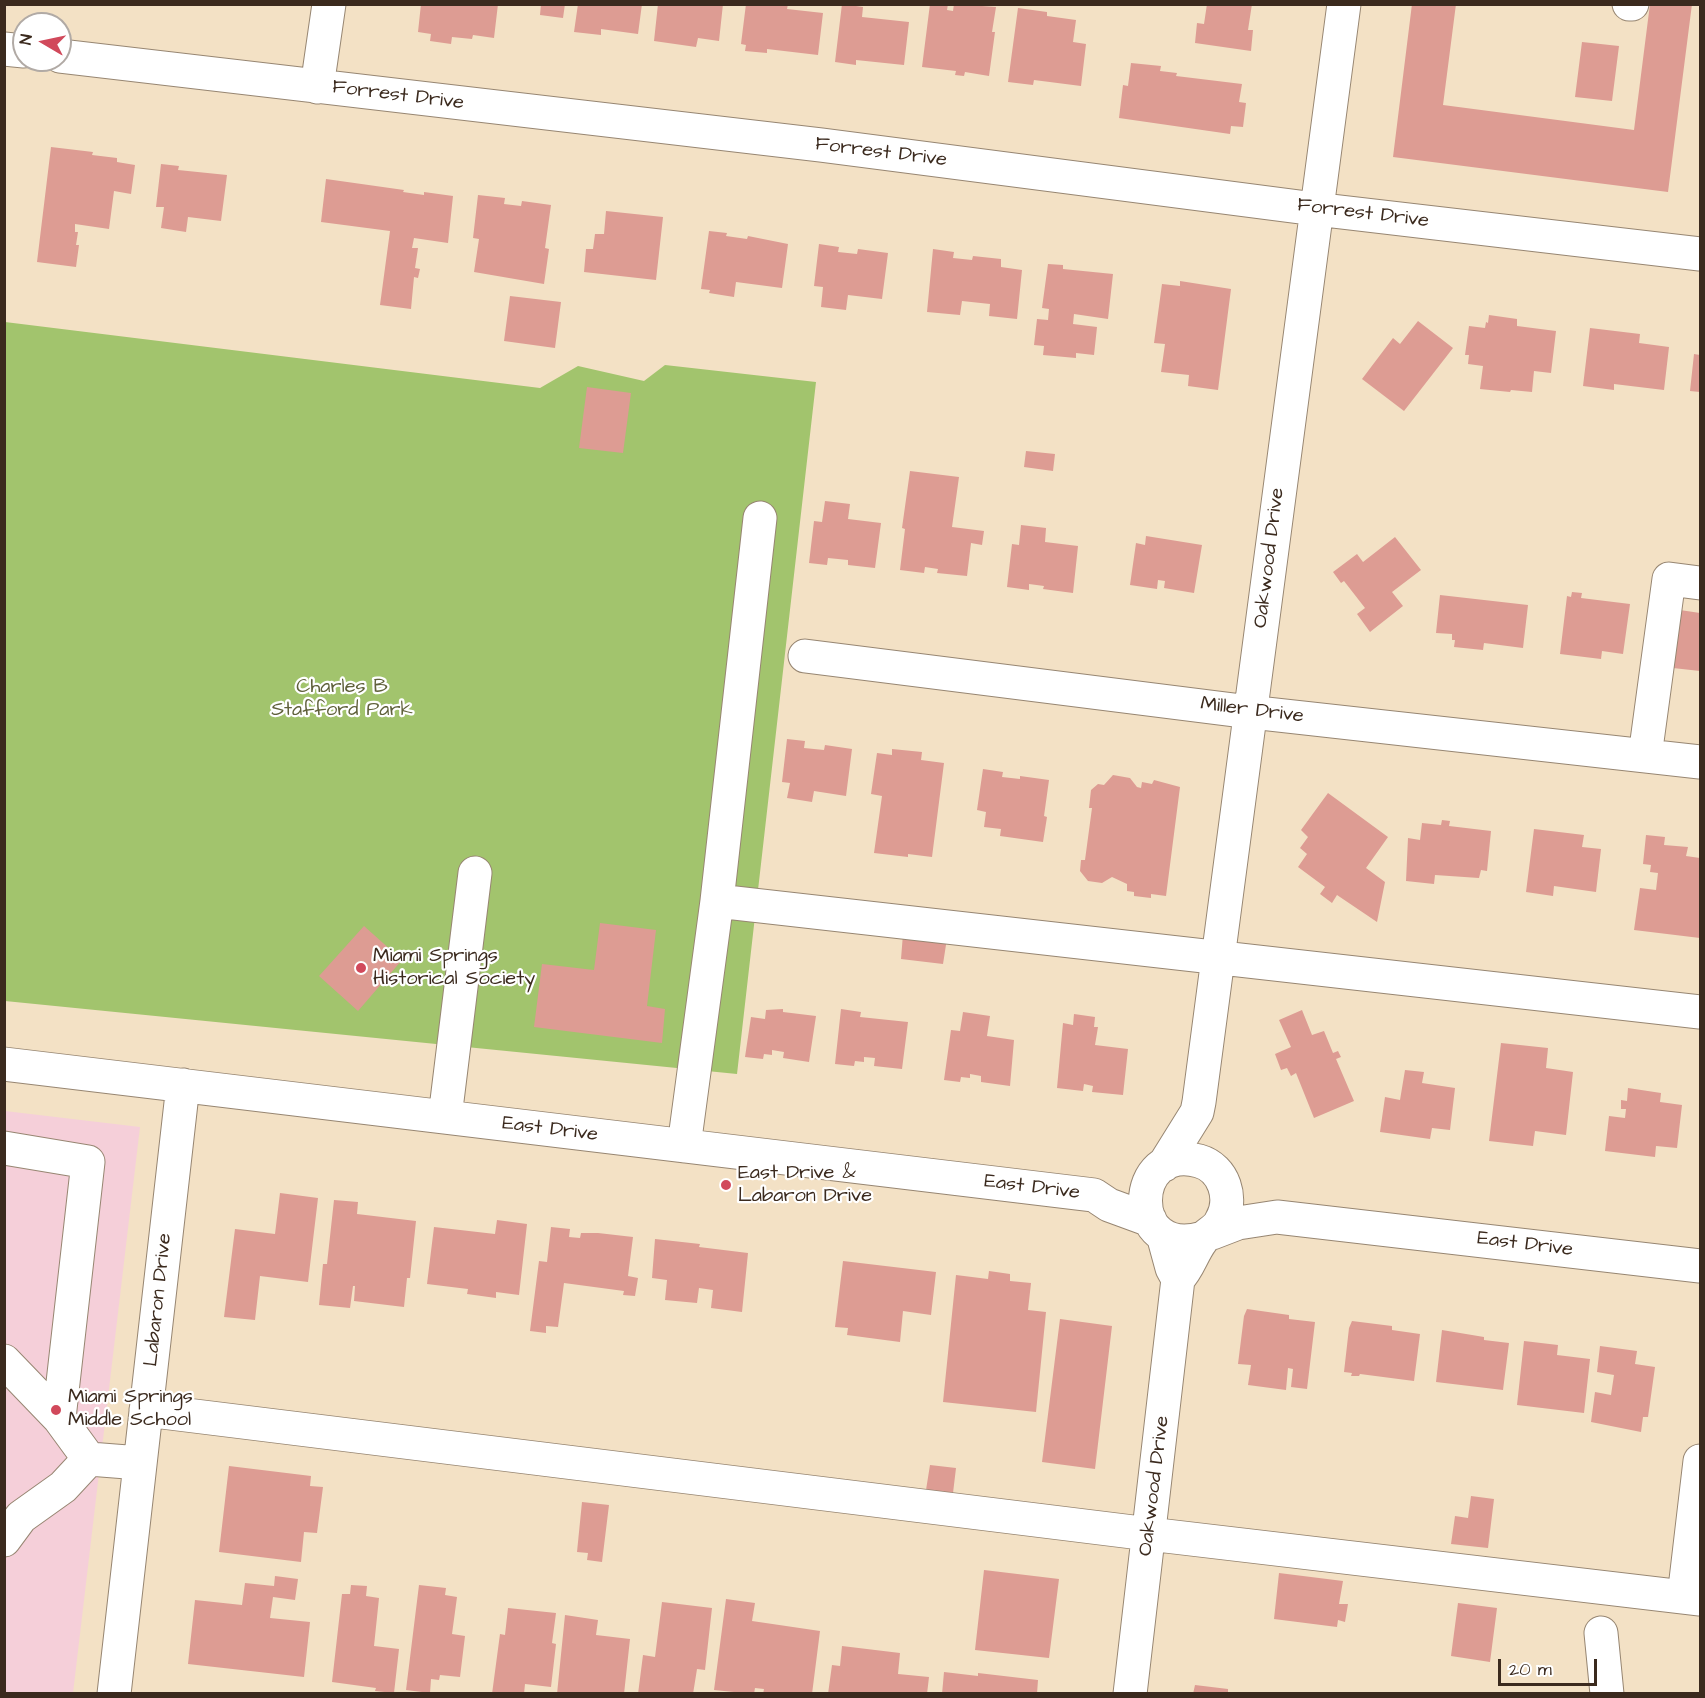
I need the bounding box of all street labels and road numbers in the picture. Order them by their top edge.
street label: Forrest Drive [331,76,465,116]
street label: Forrest Drive [814,133,948,173]
street label: Forrest Drive [1296,194,1430,234]
street label: Oakwood Drive [1249,487,1291,629]
street label: Miller Drive [1199,693,1305,729]
street label: East Drive [501,1112,599,1148]
street label: East Drive [983,1170,1081,1206]
street label: East Drive [1476,1227,1574,1263]
street label: Labaron Drive [140,1232,178,1368]
street label: Oakwood Drive [1134,1415,1176,1557]

